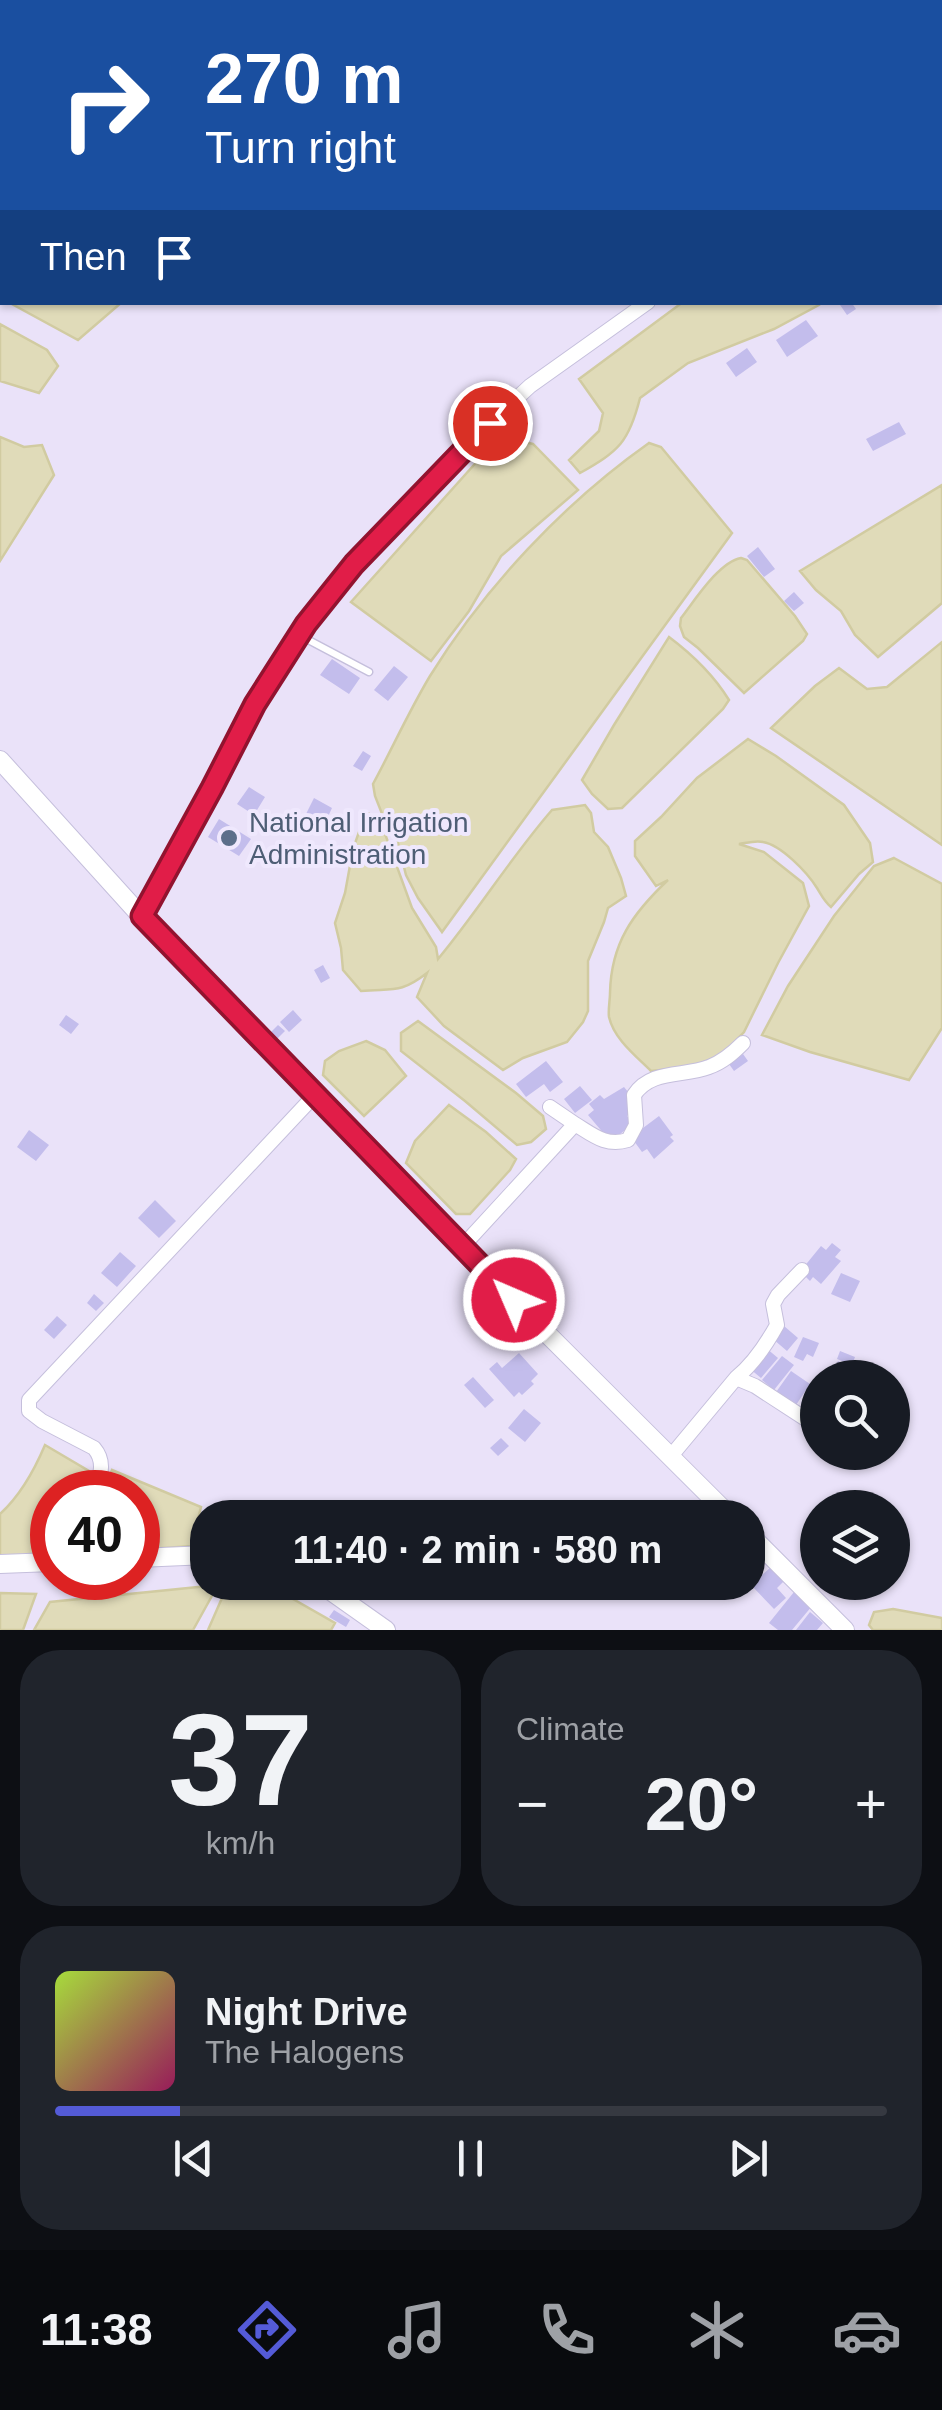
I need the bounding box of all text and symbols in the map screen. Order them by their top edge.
icon: right [40,40,170,170]
text: 270 m [205,40,403,118]
text: Turn right [205,122,396,173]
icon: arrive [147,230,202,285]
text: Then [40,236,127,278]
pin [448,381,533,466]
icon: arrive [463,396,518,451]
place label: National Irrigation Administration [249,807,468,870]
marker: National Irrigation Administration [218,827,240,849]
position arrow [462,1248,566,1352]
map controls [800,1360,910,1600]
button: search [800,1360,910,1470]
speed limit sign: 40 [30,1470,160,1600]
button: layers [800,1490,910,1600]
text: 11:40 · 2 min · 580 m [293,1529,662,1571]
text: 37 [168,1687,313,1833]
text: Climate [516,1711,624,1747]
text: 20° [645,1762,758,1846]
text: − [516,1773,548,1835]
text: + [855,1773,887,1835]
text: km/h [206,1825,275,1861]
text: Night Drive [205,1991,408,2033]
text: The Halogens [205,2034,404,2070]
icon: previous [166,2131,221,2186]
icon: pause [443,2131,498,2186]
icon: next [721,2131,776,2186]
icon: directions [232,2295,302,2365]
icon: music [382,2295,452,2365]
icon: phone [532,2295,602,2365]
icon: climate [682,2295,752,2365]
icon: car [832,2295,902,2365]
text: 11:38 [40,2304,153,2355]

